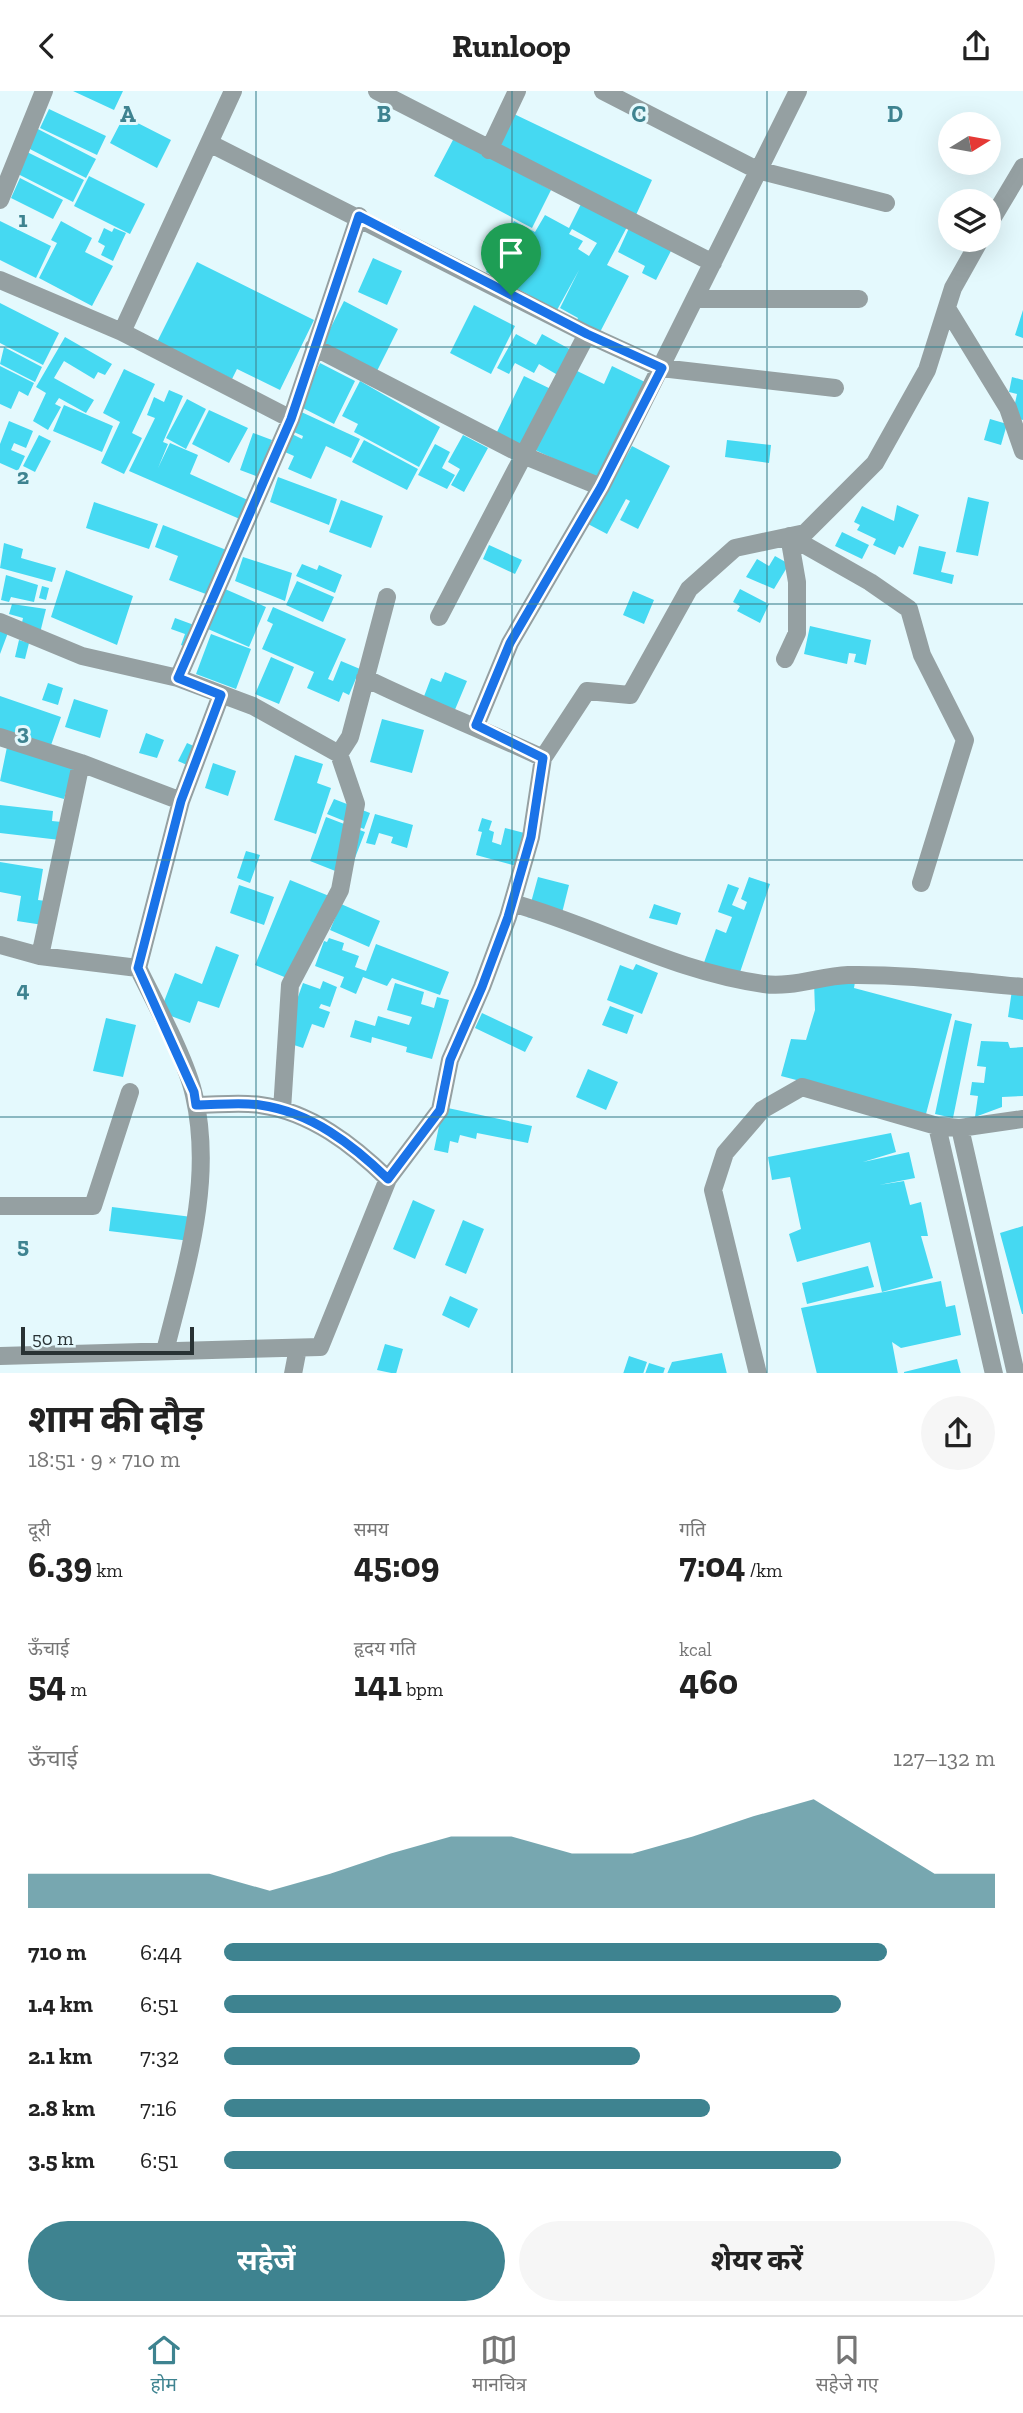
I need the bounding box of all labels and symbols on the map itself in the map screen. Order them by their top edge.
text: A [120,100,136,128]
text: B [377,100,391,128]
text: C [632,100,646,128]
text: D [887,100,903,128]
north arrow [938,112,1001,175]
text: 1 [18,205,28,233]
pin [481,223,541,295]
text: 2 [17,462,29,490]
text: 3 [17,718,29,746]
text: 4 [16,975,30,1003]
text: 5 [17,1231,29,1259]
scale bar [21,1325,194,1356]

